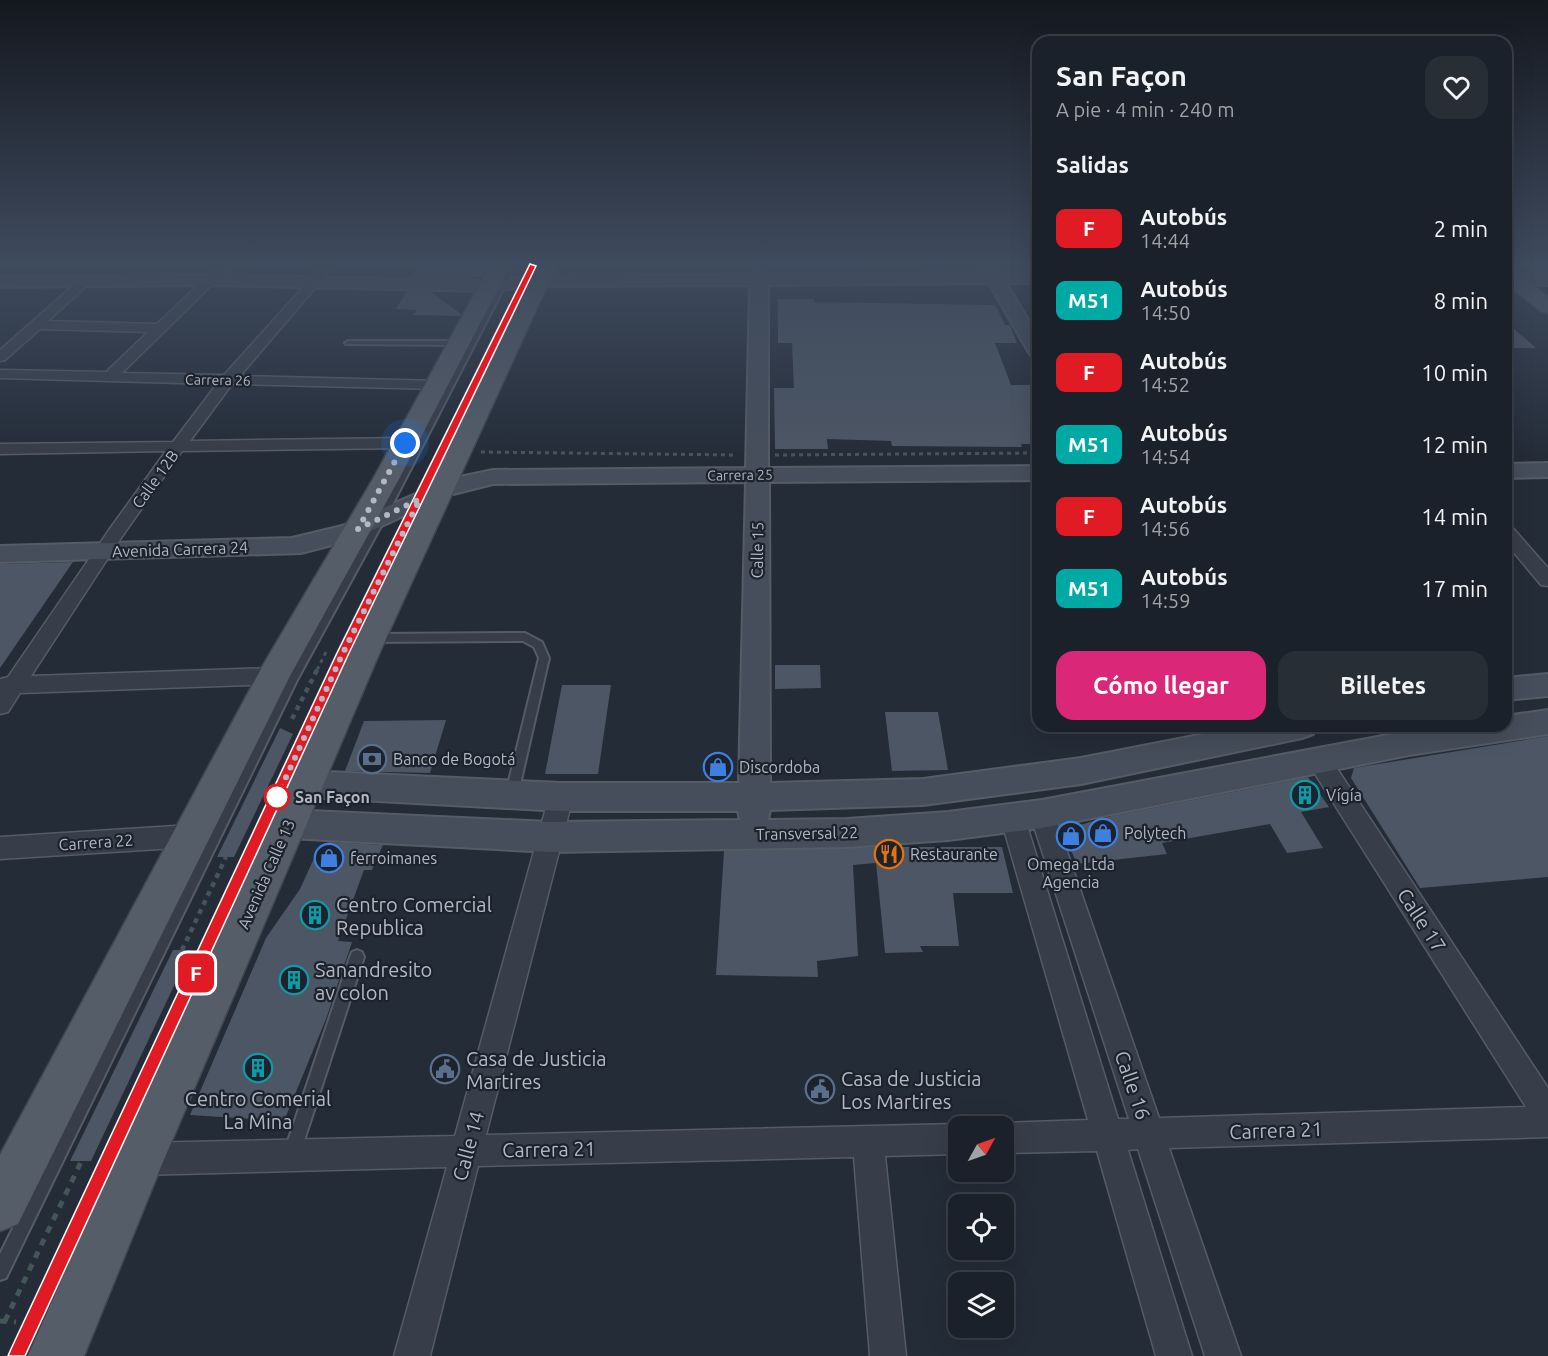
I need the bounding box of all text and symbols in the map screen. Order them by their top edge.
button: heart [1425,56,1488,119]
text: San Façon [1056,60,1187,91]
text: A pie · 4 min · 240 m [1056,98,1234,121]
text: Salidas [1056,152,1129,177]
text: Autobús [1140,204,1227,229]
text: F [1083,216,1095,240]
text: 2 min [1434,216,1488,241]
text: 14:44 [1140,229,1190,252]
text: Autobús [1140,276,1228,301]
text: M51 [1068,288,1110,312]
text: 8 min [1434,288,1488,313]
text: 14:50 [1140,301,1190,324]
text: Autobús [1140,348,1227,373]
text: F [1083,360,1095,384]
text: 10 min [1421,360,1488,385]
street label: Carrera 26 [185,371,251,389]
text: 14:52 [1140,373,1190,396]
text: Autobús [1140,420,1228,445]
your location [390,428,420,458]
text: M51 [1068,432,1110,456]
text: 12 min [1421,432,1488,457]
text: 14:54 [1140,445,1190,468]
street label: Calle 12B [128,447,182,511]
street label: Carrera 25 [707,466,773,484]
text: Autobús [1140,492,1227,517]
text: F [1083,504,1095,528]
text: 14 min [1421,504,1488,529]
text: 14:56 [1140,517,1190,540]
street label: Calle 15 [748,521,766,579]
street label: Avenida Carrera 24 [112,538,248,560]
text: Autobús [1140,564,1228,589]
text: M51 [1068,576,1110,600]
text: 17 min [1421,576,1488,601]
text: 14:59 [1140,589,1190,612]
button: Cómo llegar [1056,651,1266,720]
button: Billetes [1278,651,1488,720]
bank icon: Banco de Bogotá [356,743,388,775]
place label: Banco de Bogotá [393,750,515,768]
shop icon: Discordoba [702,751,734,783]
place label: Discordoba [739,758,820,776]
building icon: Vígía [1289,779,1321,811]
marker: San Façon [264,784,290,810]
place label: Vígía [1326,786,1362,804]
place label: San Façon [295,788,370,807]
street label: Avenida Calle 13 [234,816,298,932]
shop icon: Polytech [1087,817,1119,849]
shop icon: Omega Ltda Agencia [1055,820,1087,852]
street label: Transversal 22 [756,823,858,843]
place label: Polytech [1124,824,1186,842]
street label: Carrera 22 [58,830,134,854]
restaurant icon: Restaurante [873,838,905,870]
shop icon: ferroimanes [313,842,345,874]
place label: Restaurante [910,845,998,863]
place label: ferroimanes [350,849,437,867]
place label: Omega Ltda Agencia [1027,855,1115,891]
street label: Calle 17 [1393,884,1451,956]
place label: Centro Comercial Republica [336,893,492,939]
building icon: Centro Comercial Republica [299,899,331,931]
line badge: F [176,954,216,992]
place label: Sanandresito av colon [315,958,432,1004]
text: F [190,961,202,985]
building icon: Sanandresito av colon [278,964,310,996]
place label: Casa de Justicia Martires [466,1047,607,1093]
street label: Calle 16 [1111,1048,1155,1122]
building icon: Centro Comerial La Mina [242,1052,274,1084]
public building icon: Casa de Justicia Martires [429,1053,461,1085]
place label: Casa de Justicia Los Martires [841,1067,982,1113]
public building icon: Casa de Justicia Los Martires [804,1073,836,1105]
place label: Centro Comerial La Mina [185,1087,331,1133]
street label: Calle 14 [448,1109,488,1183]
north arrow [948,1116,1014,1182]
map controls [948,1116,1014,1338]
street label: Carrera 21 [1229,1117,1323,1143]
street label: Carrera 21 [502,1137,596,1161]
button: locate [948,1194,1014,1260]
button: layers [948,1272,1014,1338]

